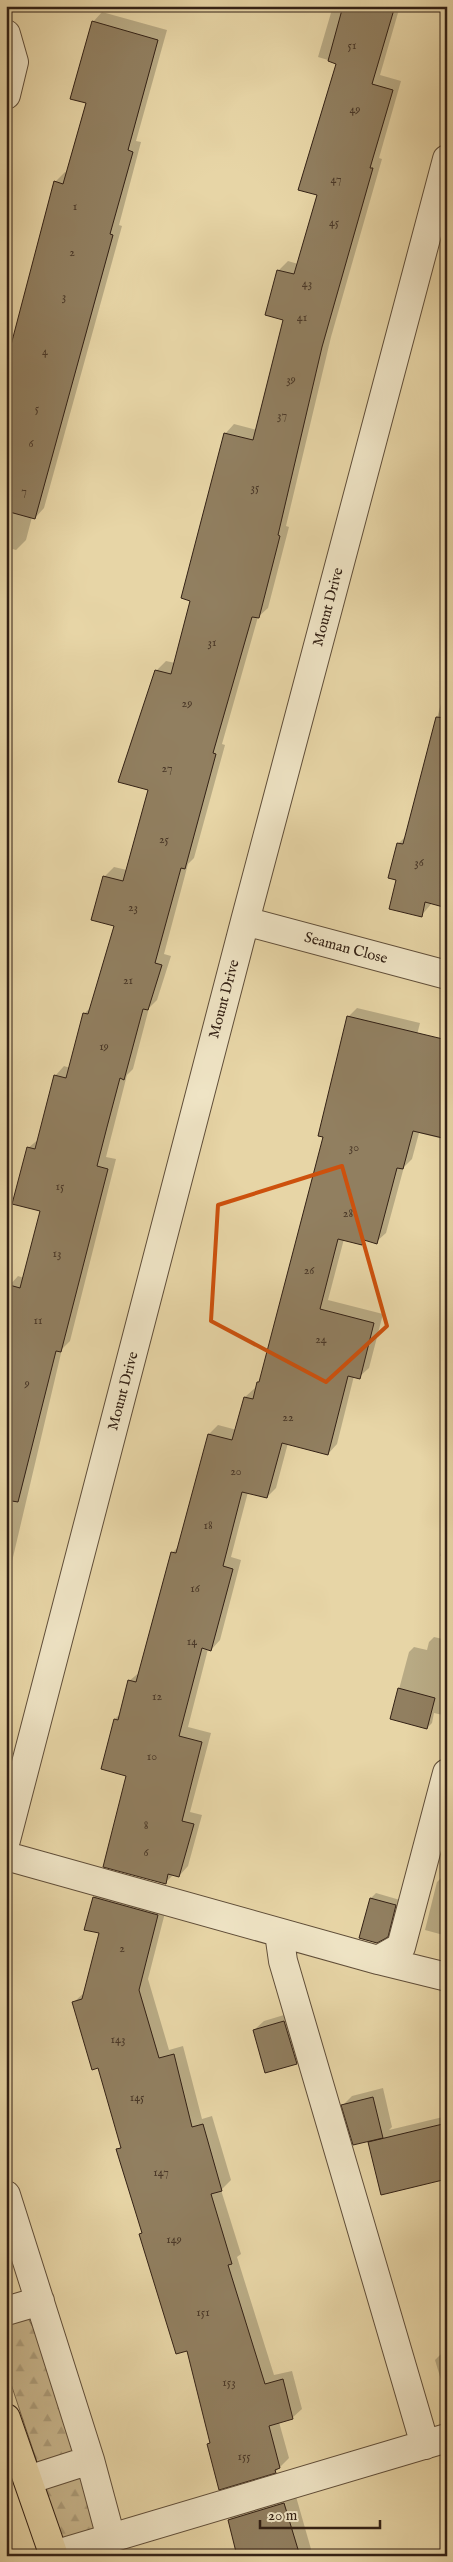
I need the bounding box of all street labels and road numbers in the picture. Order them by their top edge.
street label: Mount Drive [308,565,348,649]
street label: Seaman Close [302,928,390,968]
street label: Mount Drive [204,957,244,1041]
street label: Mount Drive [103,1349,143,1433]

